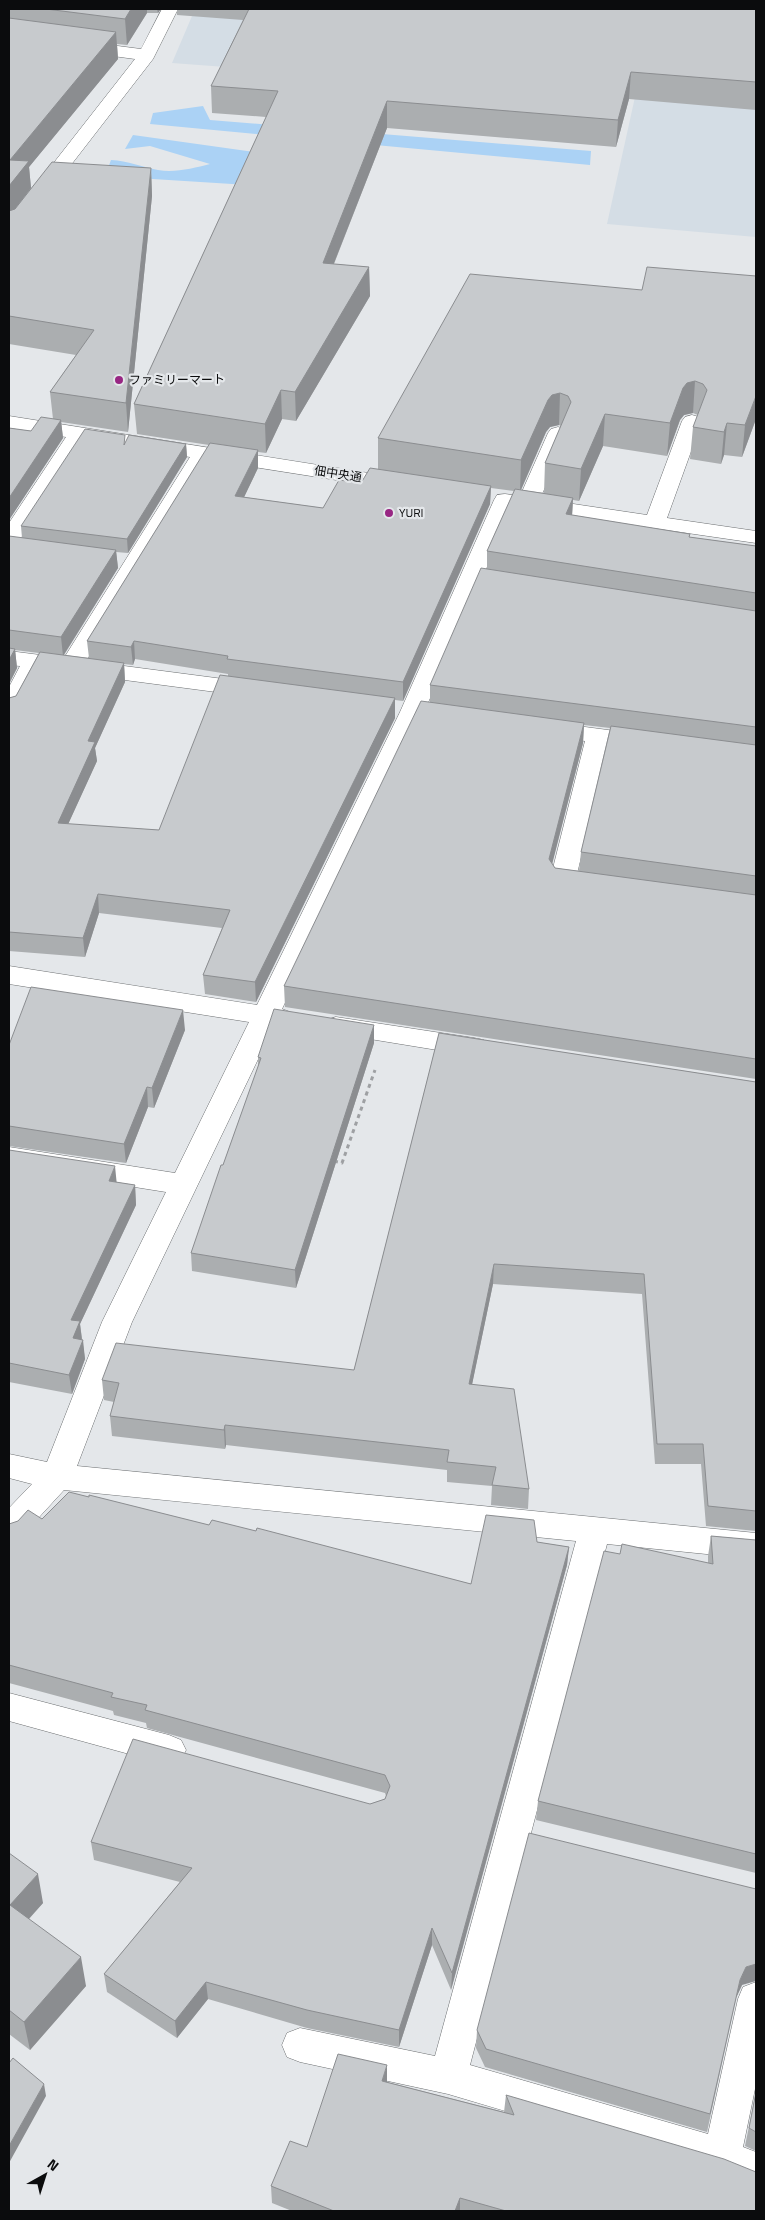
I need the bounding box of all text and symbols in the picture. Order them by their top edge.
place label: ファミリーマート [129,370,225,389]
marker: ファミリーマート [113,374,125,386]
street label: 佃中央通 [313,460,363,487]
place label: YURI [399,503,424,522]
marker: YURI [383,507,395,519]
north arrow [20,2150,70,2200]
text: N [43,2153,64,2176]

